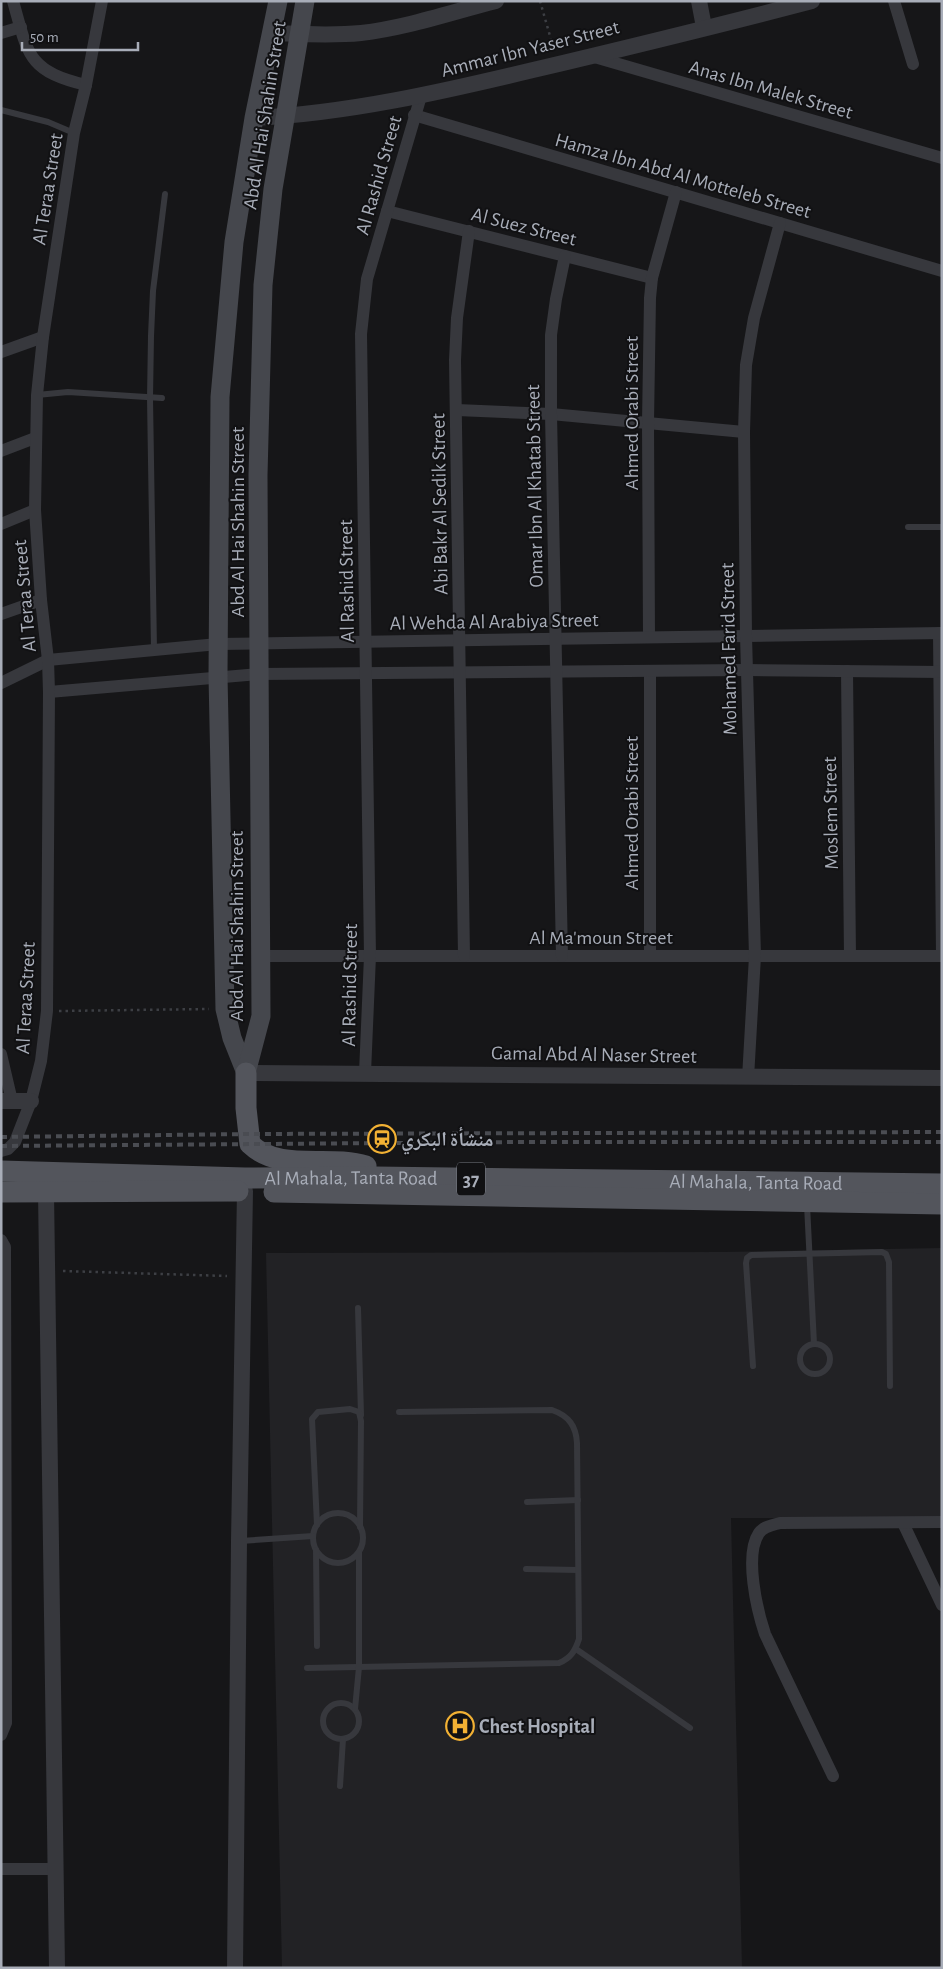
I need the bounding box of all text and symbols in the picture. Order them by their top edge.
street label: Ammar Ibn Yaser Street [439,17,622,81]
street label: Abd Al Hai Shahin Street [240,19,290,211]
scale bar [22,20,139,52]
text: 50 m [30,30,59,45]
street label: Anas Ibn Malek Street [687,57,855,123]
street label: Al Rashid Street [352,113,406,237]
street label: Hamza Ibn Abd Al Motteleb Street [553,130,814,222]
street label: Al Teraa Street [29,131,67,246]
street label: Al Suez Street [469,204,579,250]
street label: Ahmed Orabi Street [622,335,642,490]
street label: Omar Ibn Al Khatab Street [523,384,547,588]
street label: Abi Bakr Al Sedik Street [428,412,452,595]
street label: Abd Al Hai Shahin Street [228,426,248,617]
street label: Al Rashid Street [336,519,358,643]
street label: Al Teraa Street [10,538,40,653]
street label: Mohamed Farid Street [717,562,741,735]
street label: Al Wehda Al Arabiya Street [389,610,599,634]
street label: Ahmed Orabi Street [622,735,642,890]
street label: Moslem Street [820,756,842,870]
street label: Abd Al Hai Shahin Street [227,830,247,1021]
street label: Al Rashid Street [339,923,361,1047]
street label: Al Ma'moun Street [529,928,673,948]
street label: Al Teraa Street [13,941,39,1055]
street label: Gamal Abd Al Naser Street [491,1043,698,1067]
station icon: منشأة البكري [367,1124,397,1154]
place label: منشأة البكري [401,1126,493,1155]
road number: 37 [457,1162,485,1196]
street label: Al Mahala, Tanta Road [264,1168,438,1189]
street label: Al Mahala, Tanta Road [669,1172,843,1194]
hospital icon: Chest Hospital [445,1711,475,1741]
place label: Chest Hospital [479,1717,595,1737]

